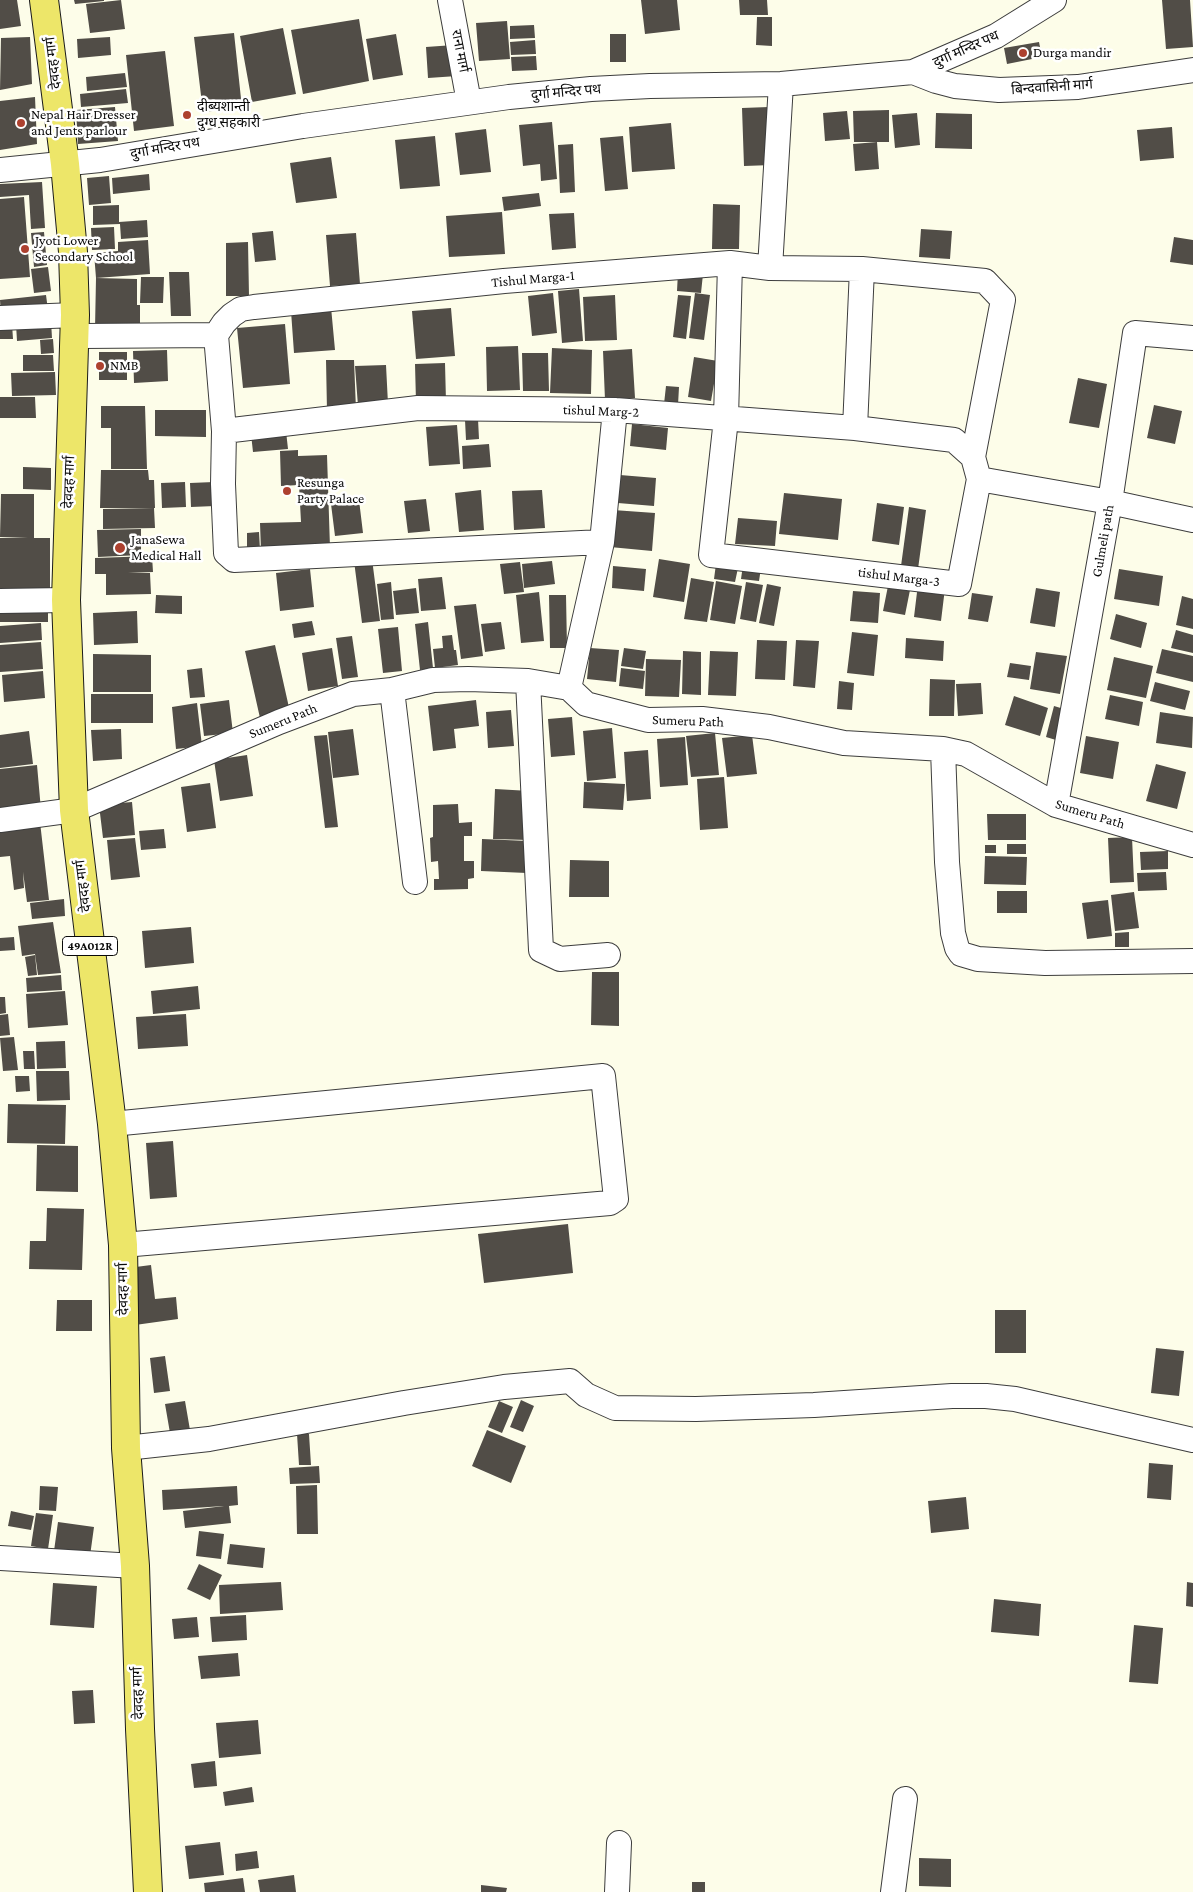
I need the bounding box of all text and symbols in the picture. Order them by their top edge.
street label: दुर्गा मन्दिर पथ [930,27,1002,71]
street label: राना मार्ग [448,28,472,74]
street label: देवदह मार्ग [41,36,65,90]
place label: Durga mandir [1033,45,1112,61]
marker: Durga mandir [1017,47,1029,59]
street label: बिन्दवासिनी मार्ग [1011,76,1093,98]
street label: दुर्गा मन्दिर पथ [530,81,602,103]
place label: दीब्यशान्ती दुग्ध सहकारी [197,99,260,132]
place label: Nepal Hair Dresser and Jents parlour [31,107,136,140]
marker: दीब्यशान्ती दुग्ध सहकारी [181,109,193,121]
marker: Nepal Hair Dresser and Jents parlour [15,117,27,129]
street label: दुर्गा मन्दिर पथ [129,134,201,162]
place label: Jyoti Lower Secondary School [35,233,133,266]
marker: Jyoti Lower Secondary School [19,243,31,255]
street label: Tishul Marga-1 [491,267,575,291]
place label: NMB [110,358,138,374]
marker: NMB [94,360,106,372]
street label: tishul Marg-2 [563,401,639,421]
street label: देवदह मार्ग [60,455,78,509]
place label: Resunga Party Palace [297,475,364,508]
marker: Resunga Party Palace [281,485,293,497]
street label: Gulmeli path [1088,503,1118,579]
place label: JanaSewa Medical Hall [131,532,201,564]
marker: JanaSewa Medical Hall [113,541,127,555]
street label: tishul Marga-3 [857,564,941,590]
street label: Sumeru Path [247,700,319,742]
street label: Sumeru Path [652,711,724,731]
street label: Sumeru Path [1053,795,1127,833]
street label: देवदह मार्ग [71,859,95,913]
road number: 49A012R [62,936,118,956]
street label: देवदह मार्ग [114,1263,132,1315]
street label: देवदह मार्ग [129,1666,147,1720]

